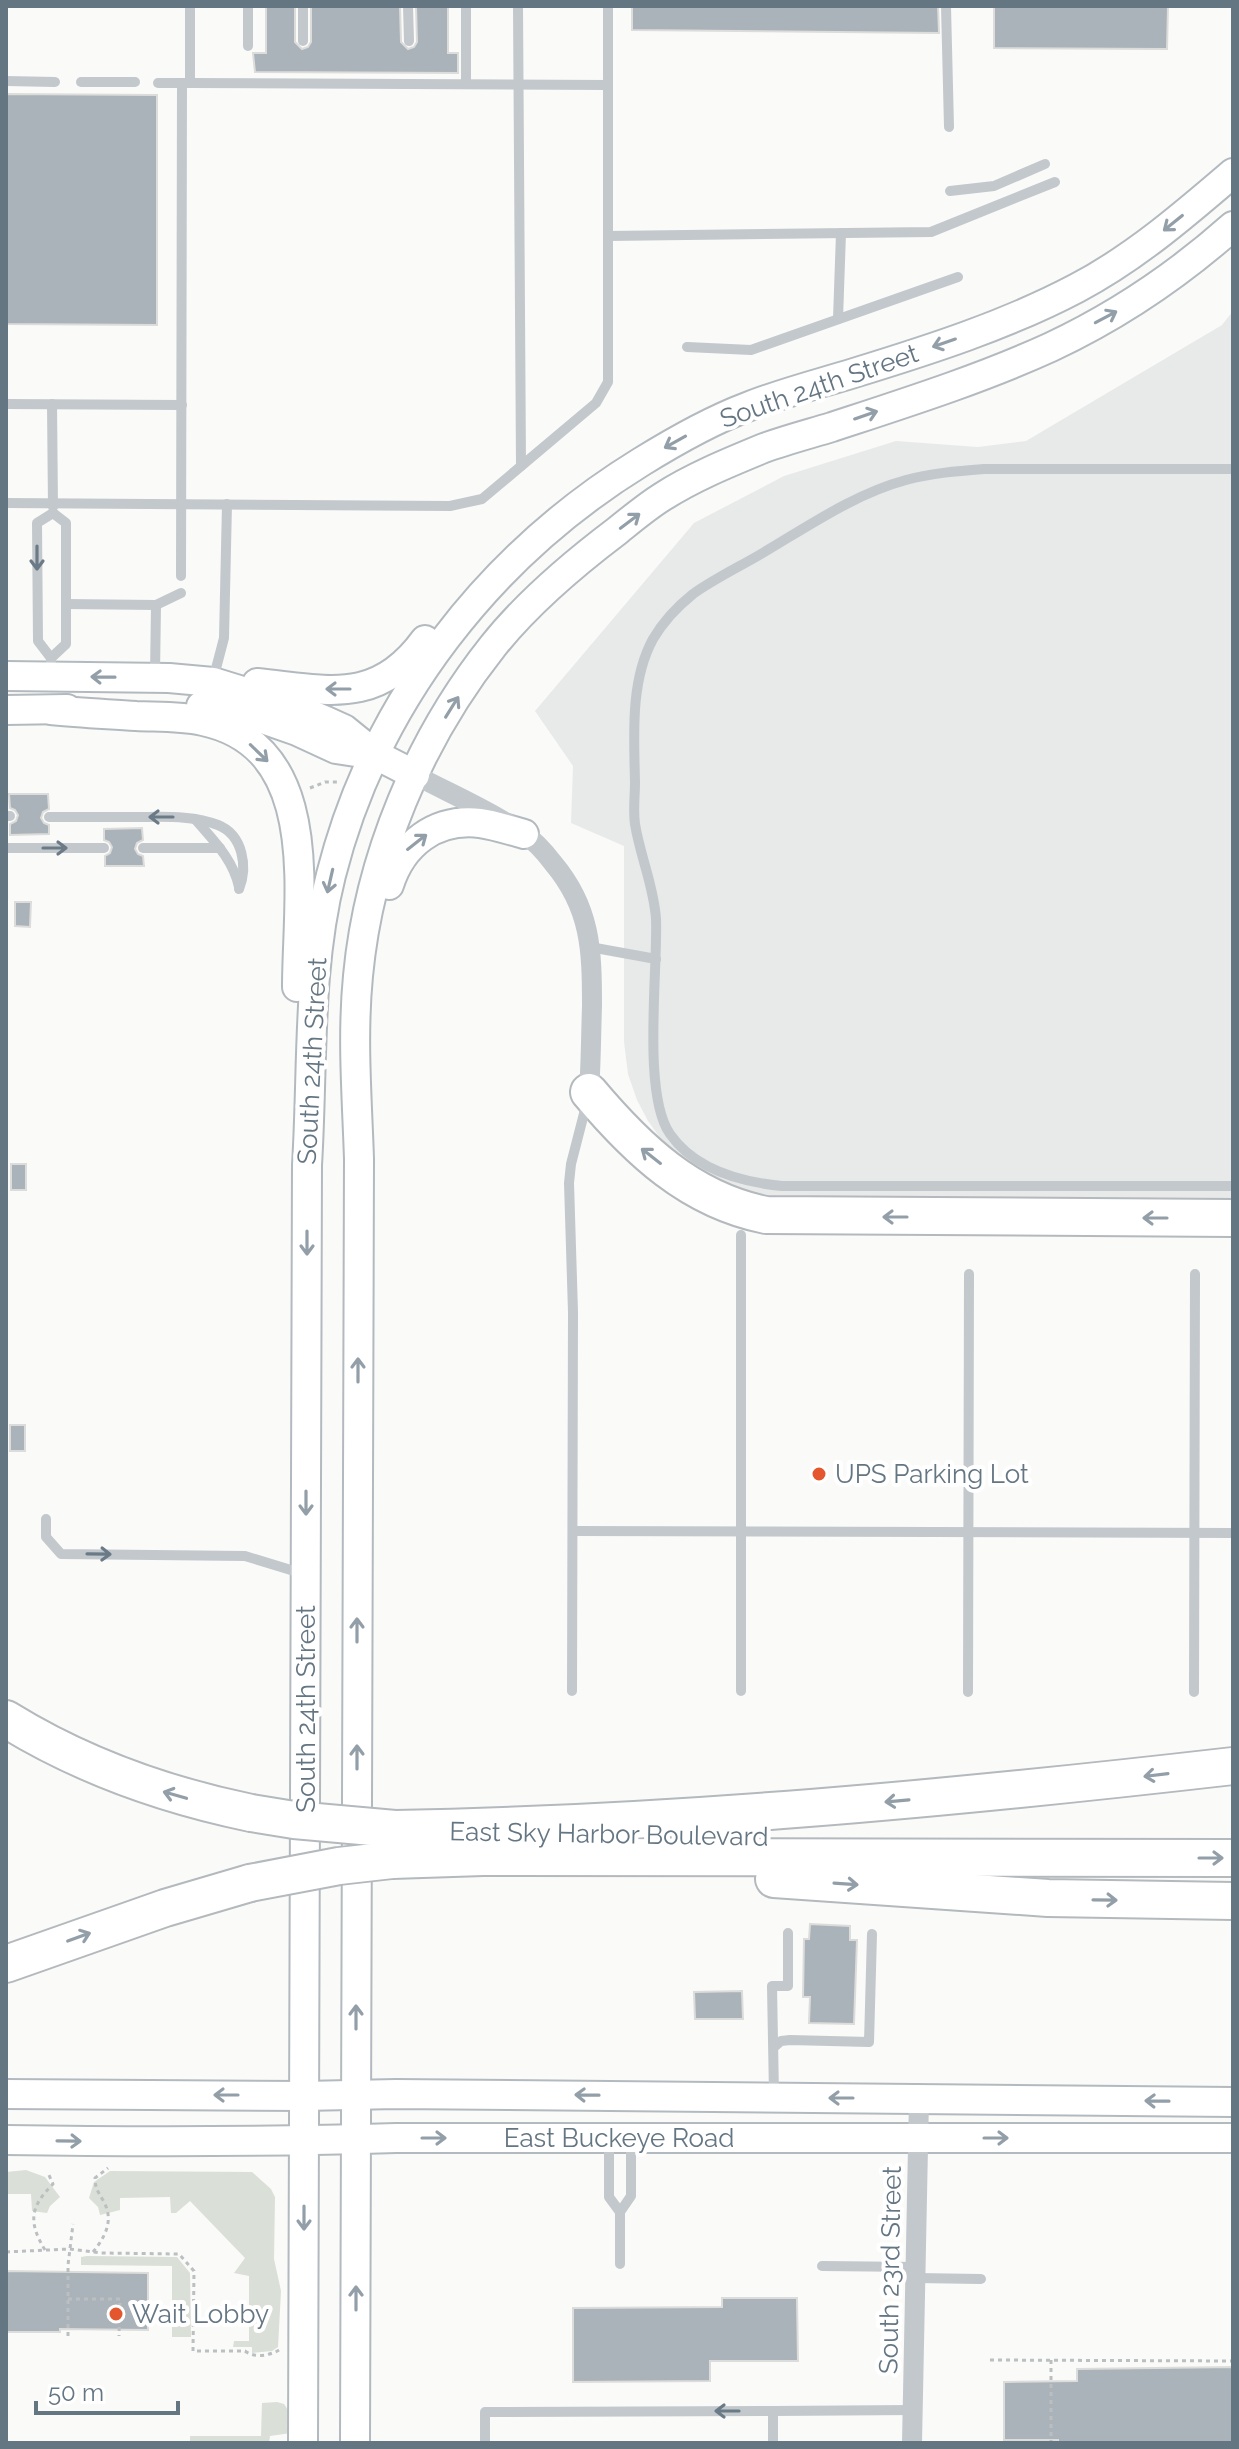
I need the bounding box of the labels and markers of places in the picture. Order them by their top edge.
place label: UPS Parking Lot [835,1459,1029,1489]
marker: UPS Parking Lot [810,1465,828,1483]
place label: Wait Lobby [132,2299,269,2329]
marker: Wait Lobby [107,2305,125,2323]

